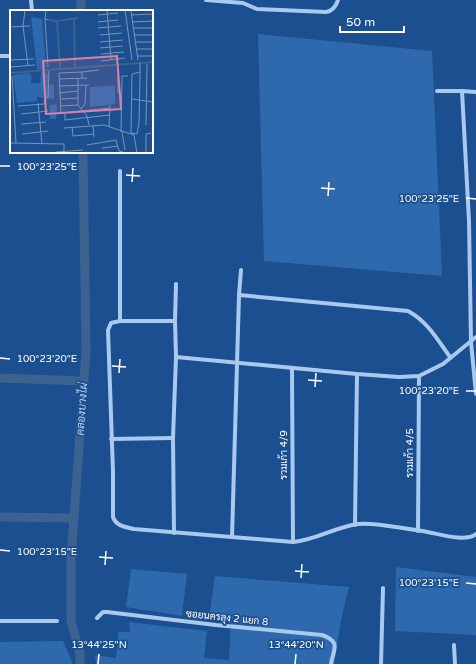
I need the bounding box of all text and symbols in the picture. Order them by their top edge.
scale bar [340,8,404,34]
inset map [10,10,153,153]
text: 50 m [346,15,375,29]
text: 100°23'25"E [17,161,77,173]
text: 100°23'25"E [399,193,459,205]
text: 100°23'20"E [17,353,77,365]
water label: คลองบางไผ่ [72,381,90,436]
text: 100°23'20"E [399,385,459,397]
street label: รวมเก้า 4/5 [403,428,416,478]
street label: รวมเก้า 4/9 [277,430,290,480]
text: 100°23'15"E [17,546,77,558]
text: 100°23'15"E [399,577,459,589]
street label: ซอยนครลุง 2 แยก 8 [185,608,269,629]
text: 13°44'25"N [71,639,127,651]
text: 13°44'20"N [268,639,324,651]

